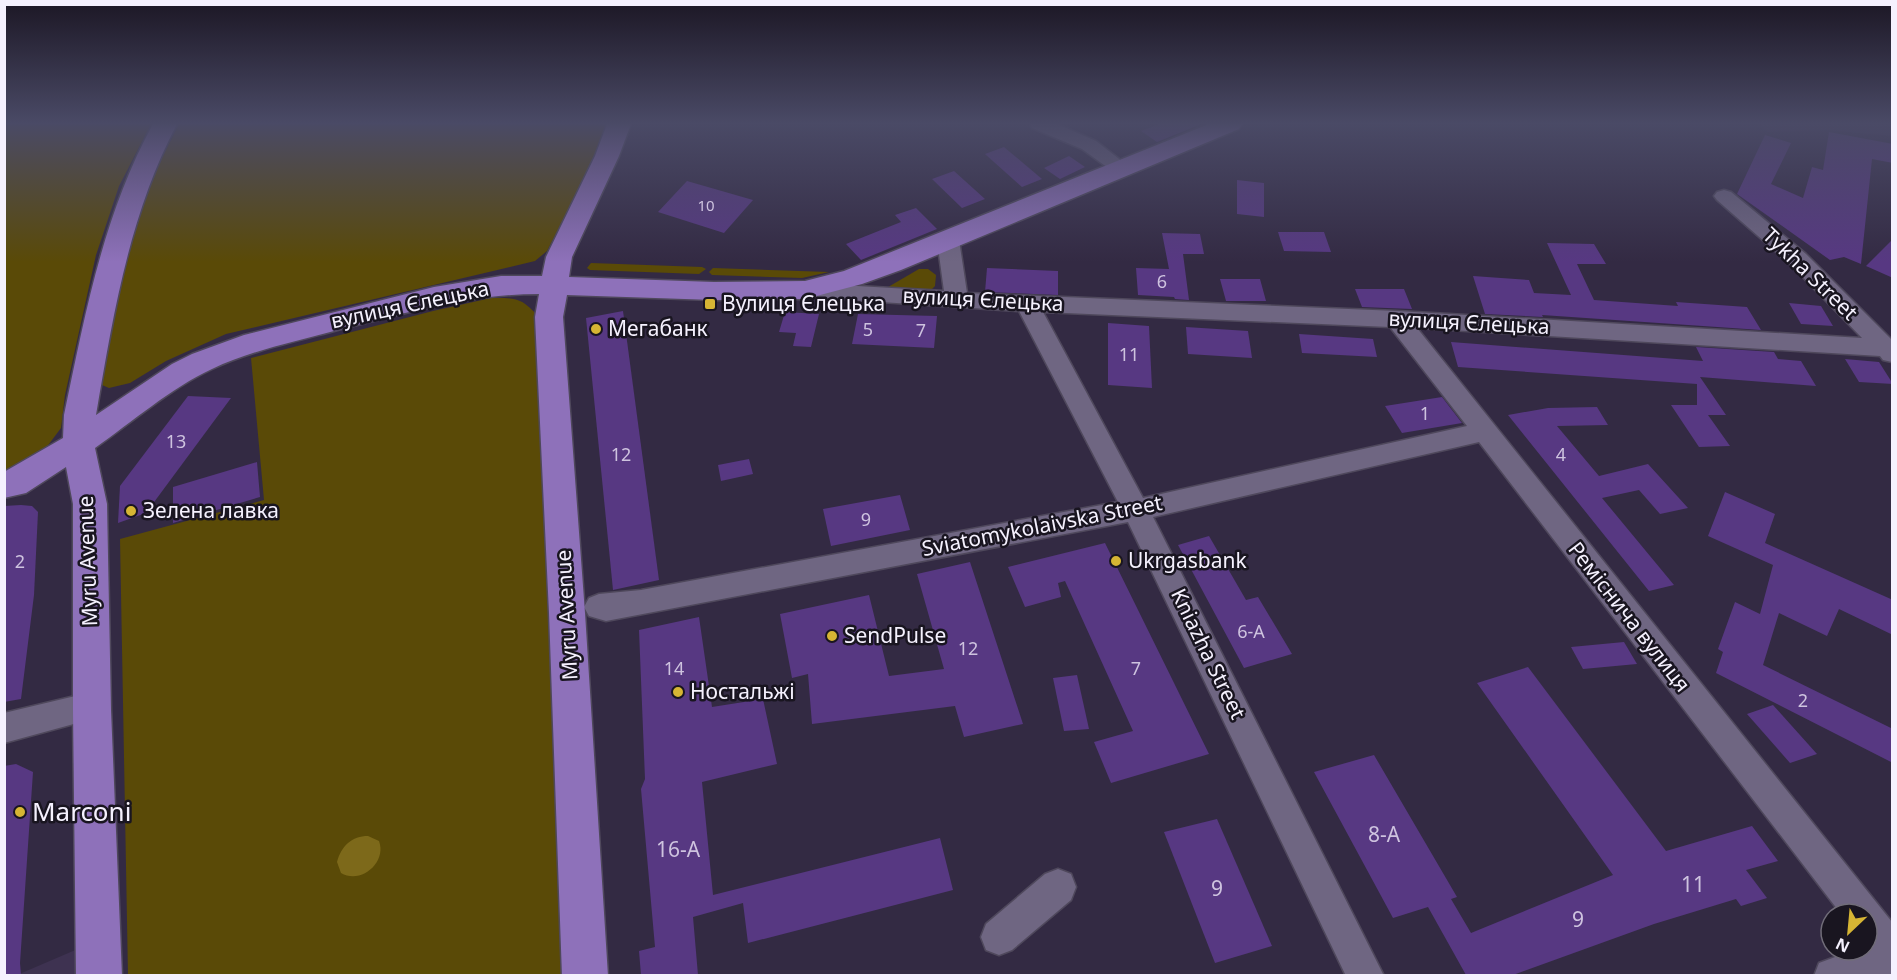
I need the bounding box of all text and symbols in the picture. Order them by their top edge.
house number: 10 [697,195,715,215]
street label: Tykha Street [1757,221,1865,326]
house number: 6 [1157,269,1167,293]
street label: вулиця Єлецька [328,274,491,334]
street label: вулиця Єлецька [902,281,1064,317]
place label: Вулиця Єлецька [722,289,885,317]
marker: Вулиця Єлецька [703,297,717,311]
street label: вулиця Єлецька [1388,304,1550,340]
place label: Мегабанк [608,314,708,342]
house number: 5 [863,317,873,341]
house number: 7 [916,318,926,342]
marker: Мегабанк [589,322,603,336]
house number: 11 [1119,342,1139,366]
house number: 1 [1420,401,1430,425]
house number: 13 [166,429,186,453]
house number: 12 [611,442,631,466]
house number: 4 [1556,442,1566,466]
street label: Sviatomykolaivska Street [919,488,1165,562]
street label: Myru Avenue [71,495,103,627]
place label: Зелена лавка [143,496,279,524]
marker: Зелена лавка [124,504,138,518]
house number: 9 [861,507,871,531]
street label: Реміснича вулиця [1562,536,1697,697]
place label: Ukrgasbank [1128,546,1247,574]
house number: 2 [15,549,25,573]
street label: Myru Avenue [549,549,583,681]
marker: Ukrgasbank [1109,554,1123,568]
street label: Kniazha Street [1165,584,1253,724]
house number: 6-А [1237,619,1265,643]
place label: SendPulse [844,621,946,649]
marker: SendPulse [825,629,839,643]
house number: 12 [958,636,978,660]
house number: 14 [664,656,684,680]
house number: 7 [1131,656,1141,680]
place label: Ностальжі [690,677,795,705]
marker: Ностальжі [671,685,685,699]
house number: 2 [1798,688,1808,712]
place label: Marconi [32,793,131,829]
marker: Marconi [13,805,27,819]
house number: 8-А [1368,820,1401,848]
house number: 16-А [656,835,701,863]
house number: 11 [1681,870,1705,898]
house number: 9 [1211,874,1223,902]
north arrow [1819,902,1879,962]
house number: 9 [1572,905,1584,933]
text: N [1832,933,1853,958]

